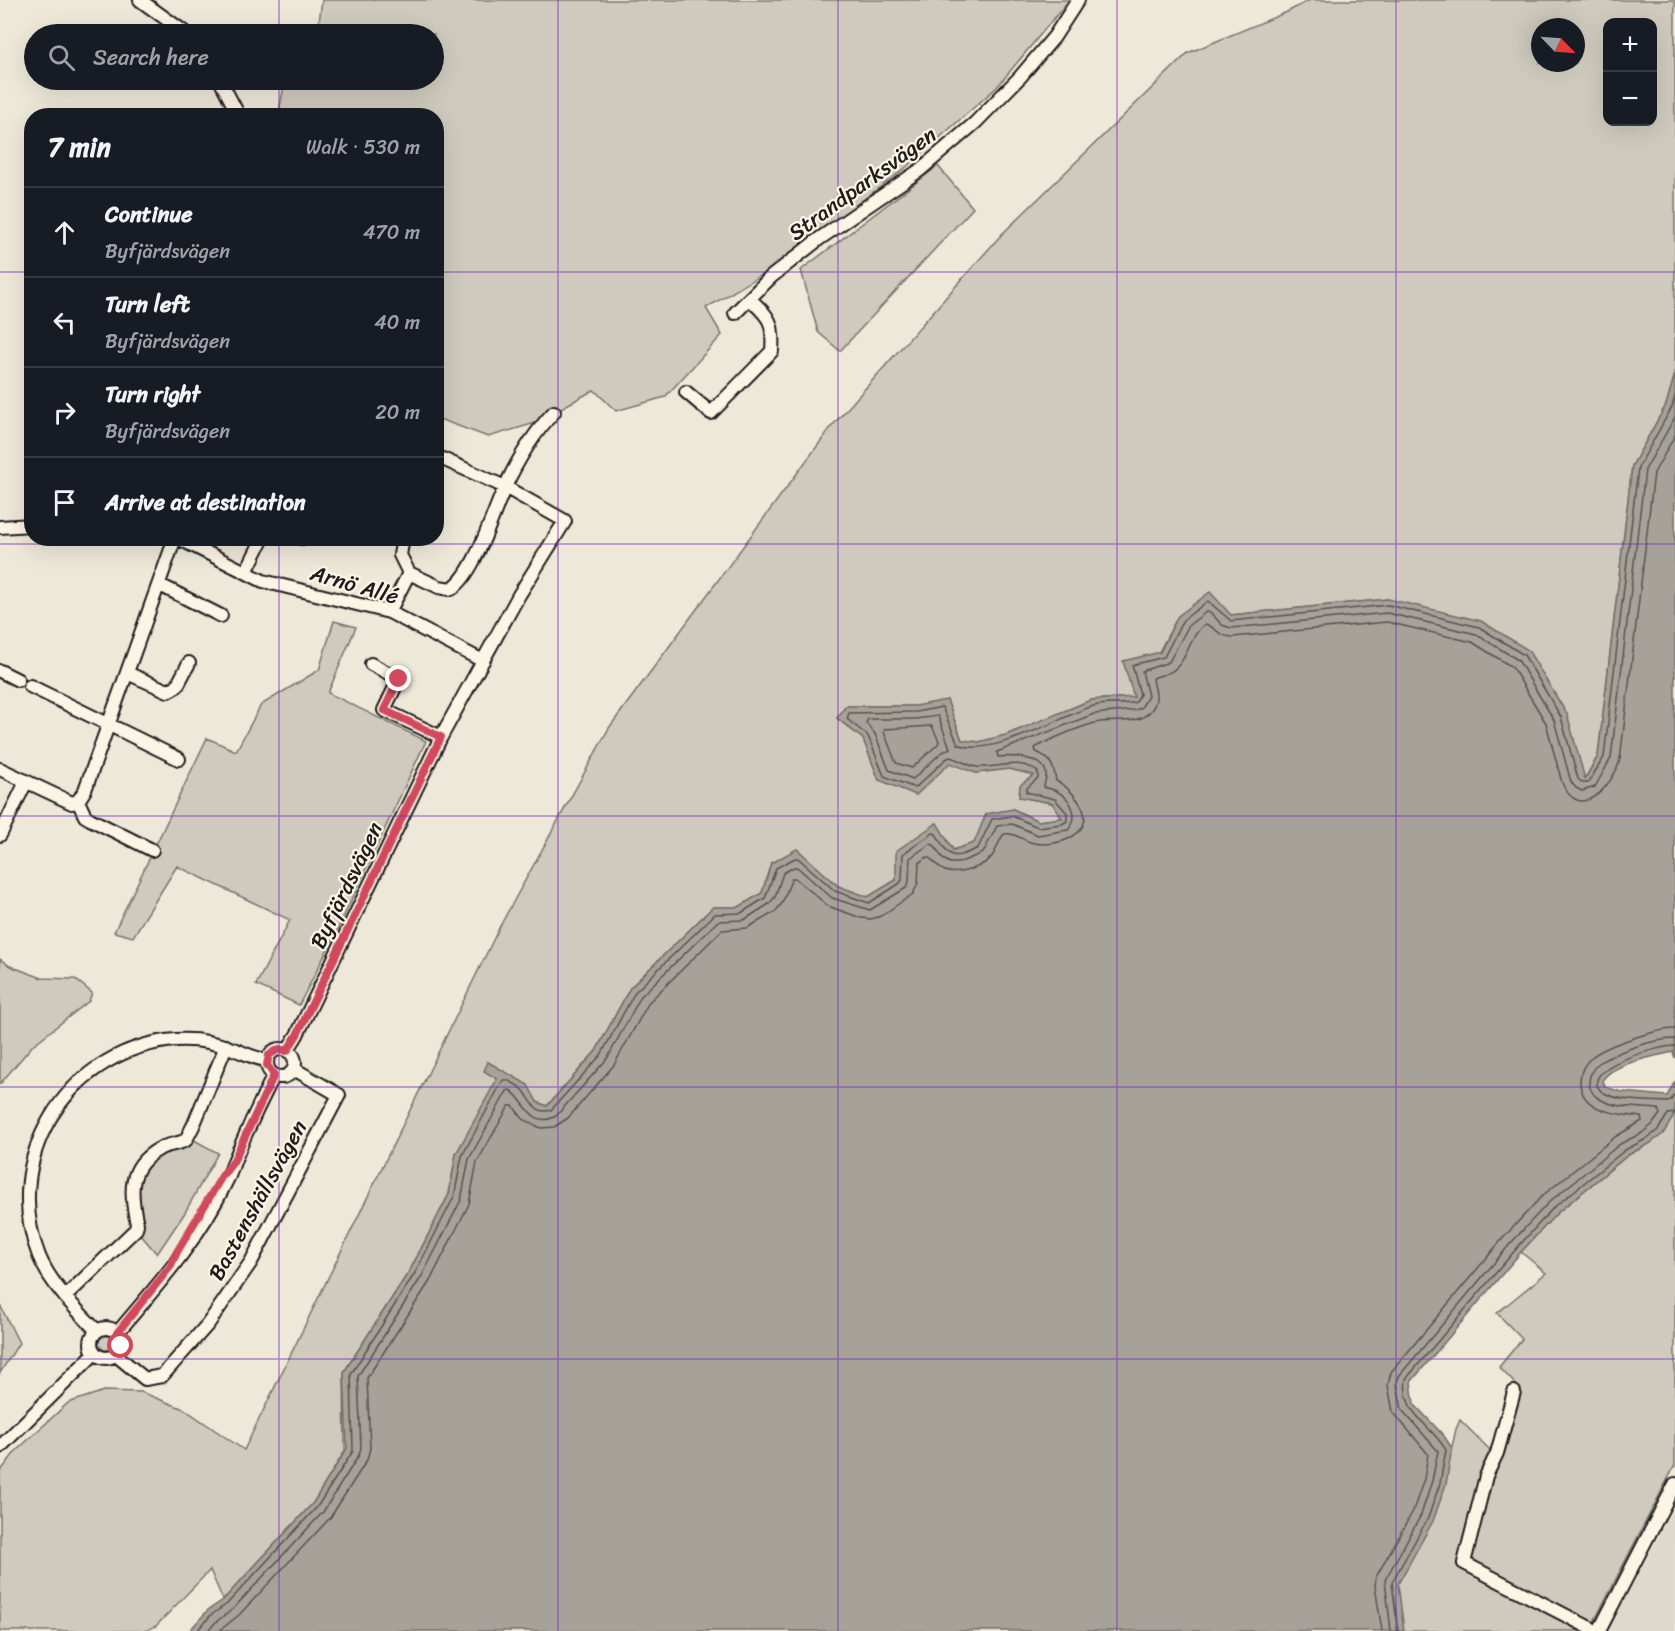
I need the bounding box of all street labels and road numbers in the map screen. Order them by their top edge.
street label: Strandparksvägen [780,116,945,251]
street label: Arnö Allé [305,553,404,616]
street label: Byfjärdsvägen [299,815,394,956]
street label: Bastenshällsvägen [197,1112,318,1288]

